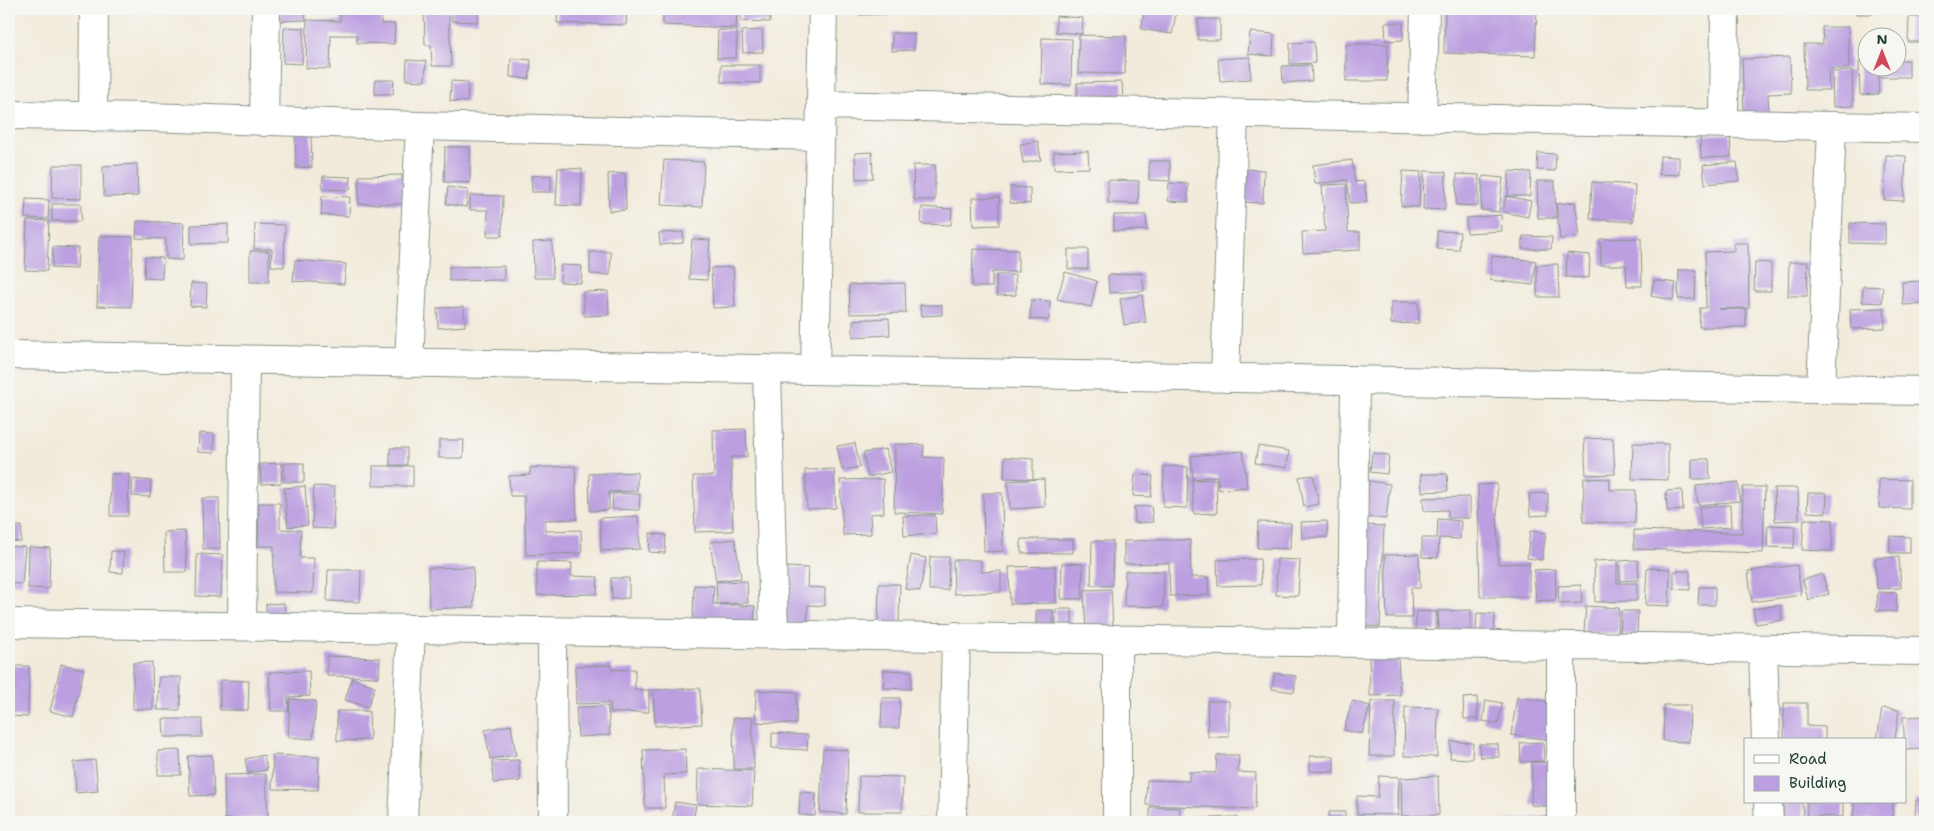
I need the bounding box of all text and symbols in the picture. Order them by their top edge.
north arrow [1856,28,1906,78]
text: N [1876,30,1888,48]
legend [1744,738,1906,804]
text: Road [1789,749,1827,769]
text: Building [1789,773,1846,793]

